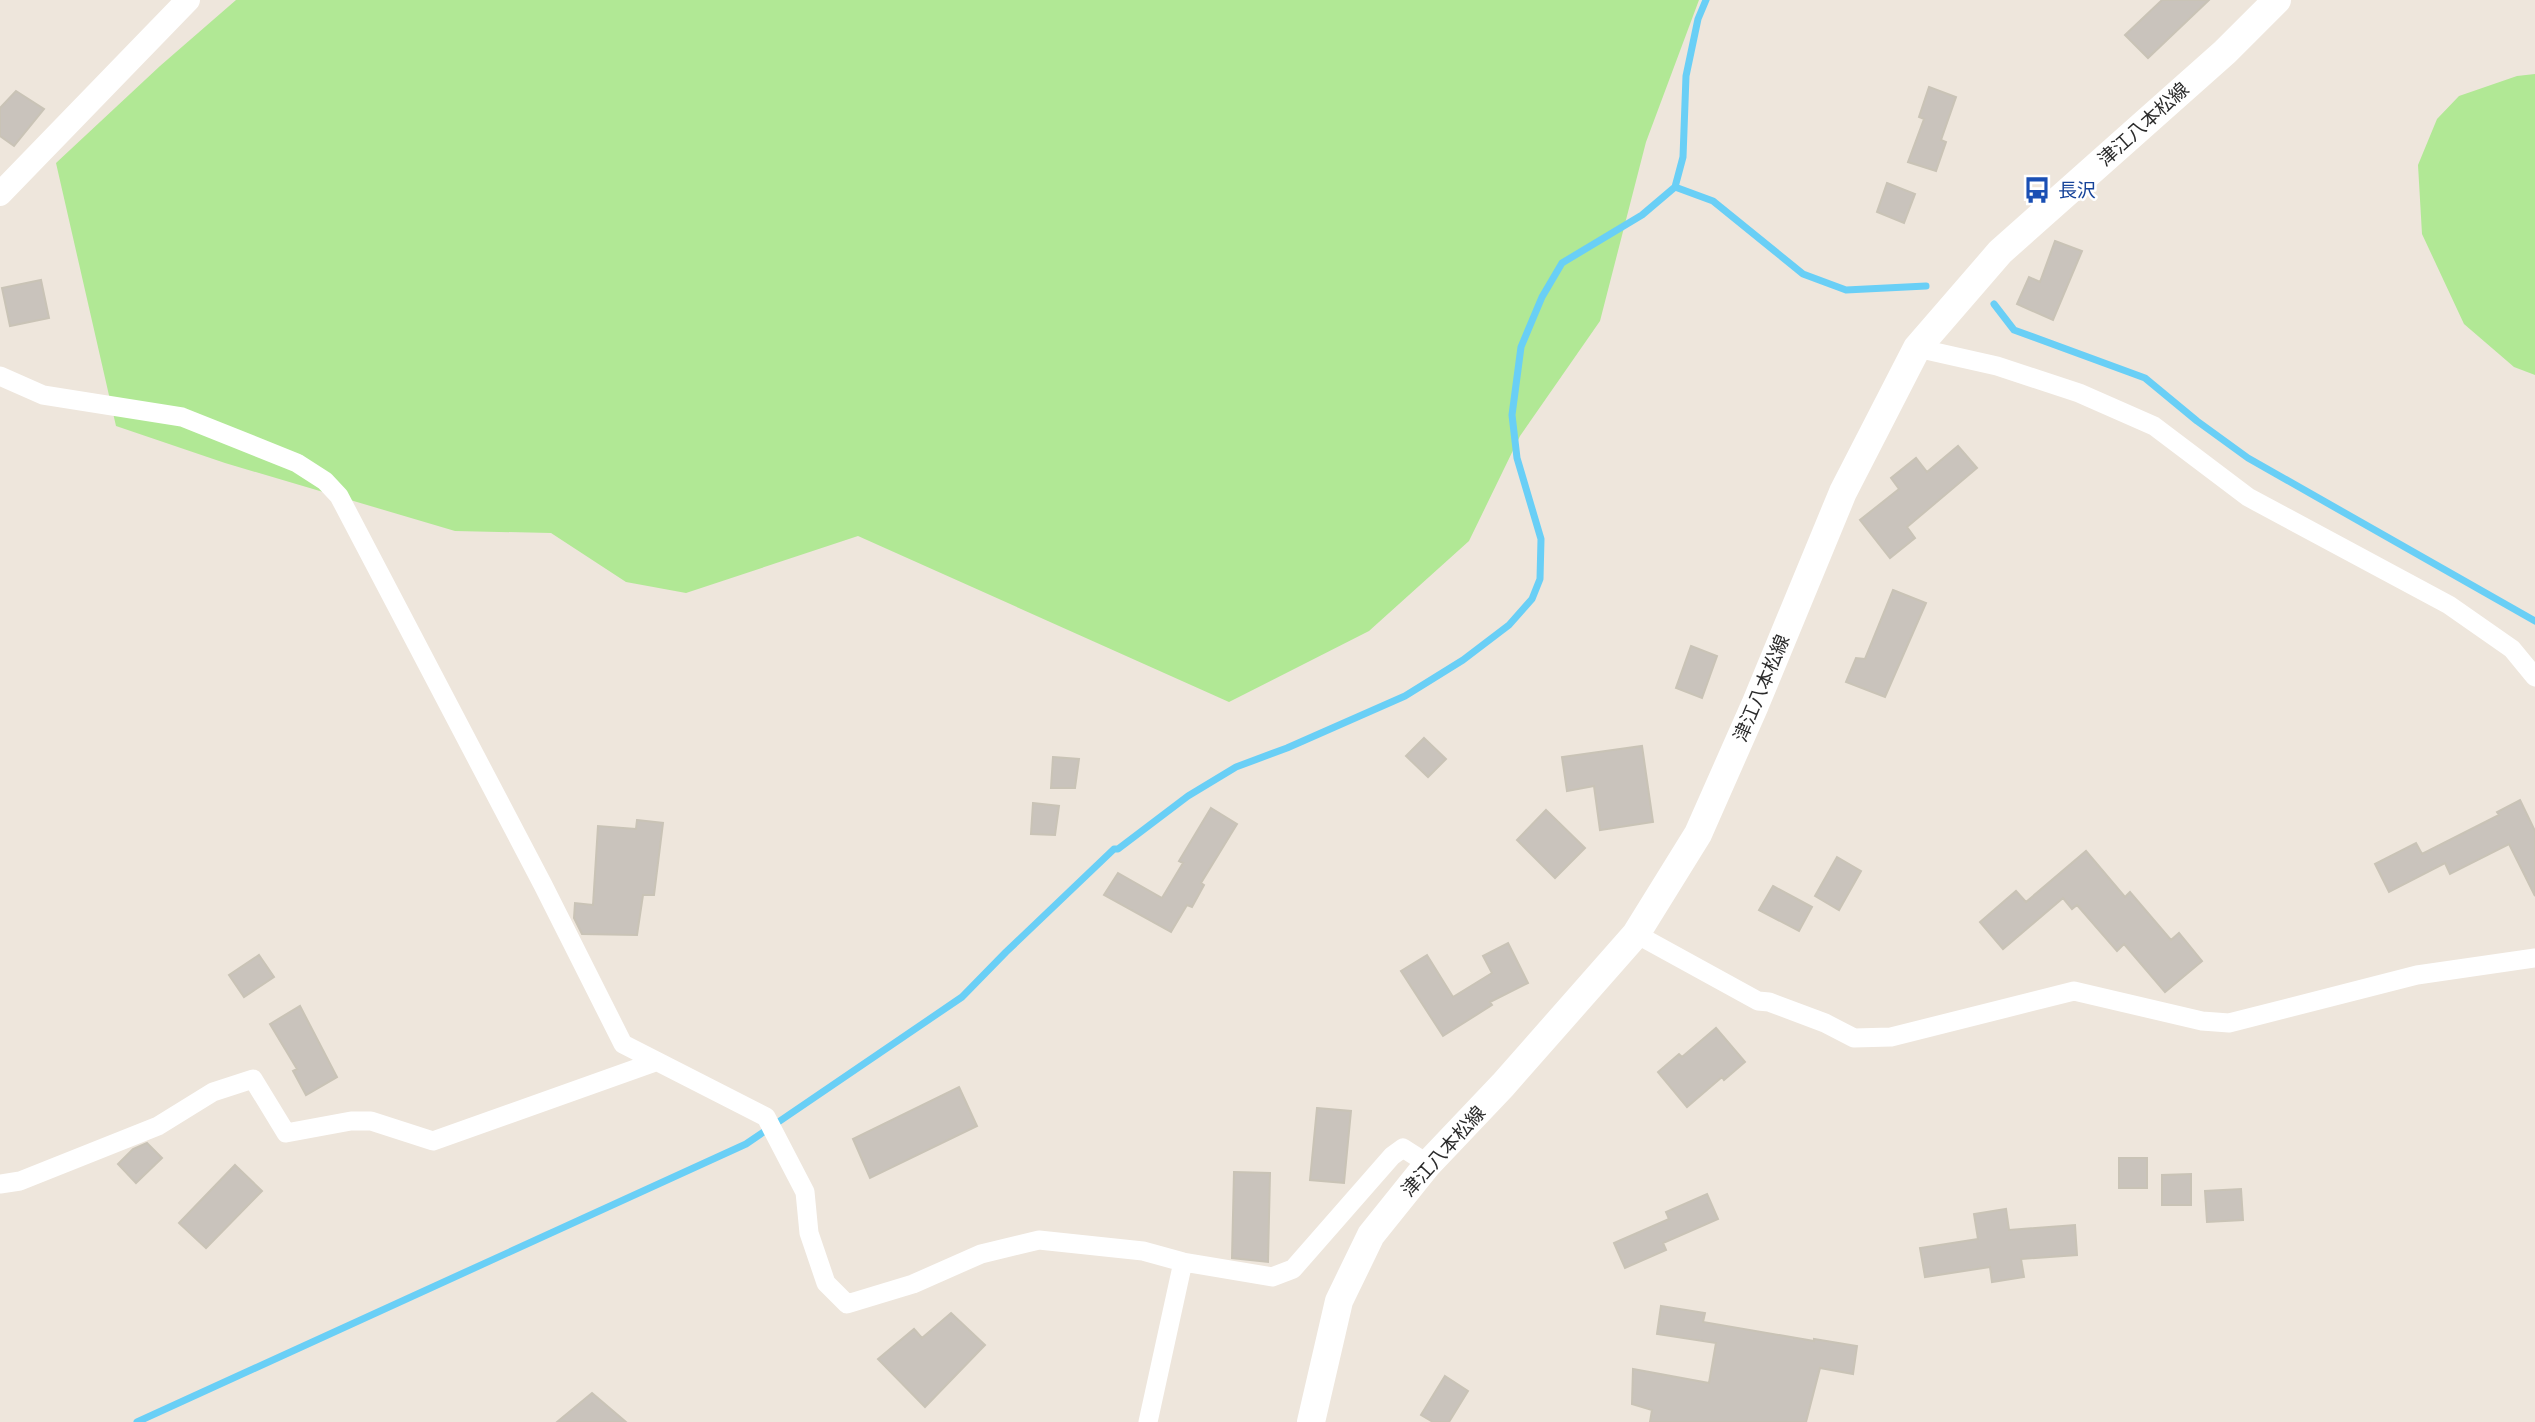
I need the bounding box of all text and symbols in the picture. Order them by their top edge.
street label: 津江八本松線 [2091,75,2195,173]
bus stop icon: 長沢 [2022,175,2052,205]
place label: 長沢 [2058,175,2096,204]
street label: 津江八本松線 [1725,630,1796,746]
street label: 津江八本松線 [1394,1099,1492,1203]

